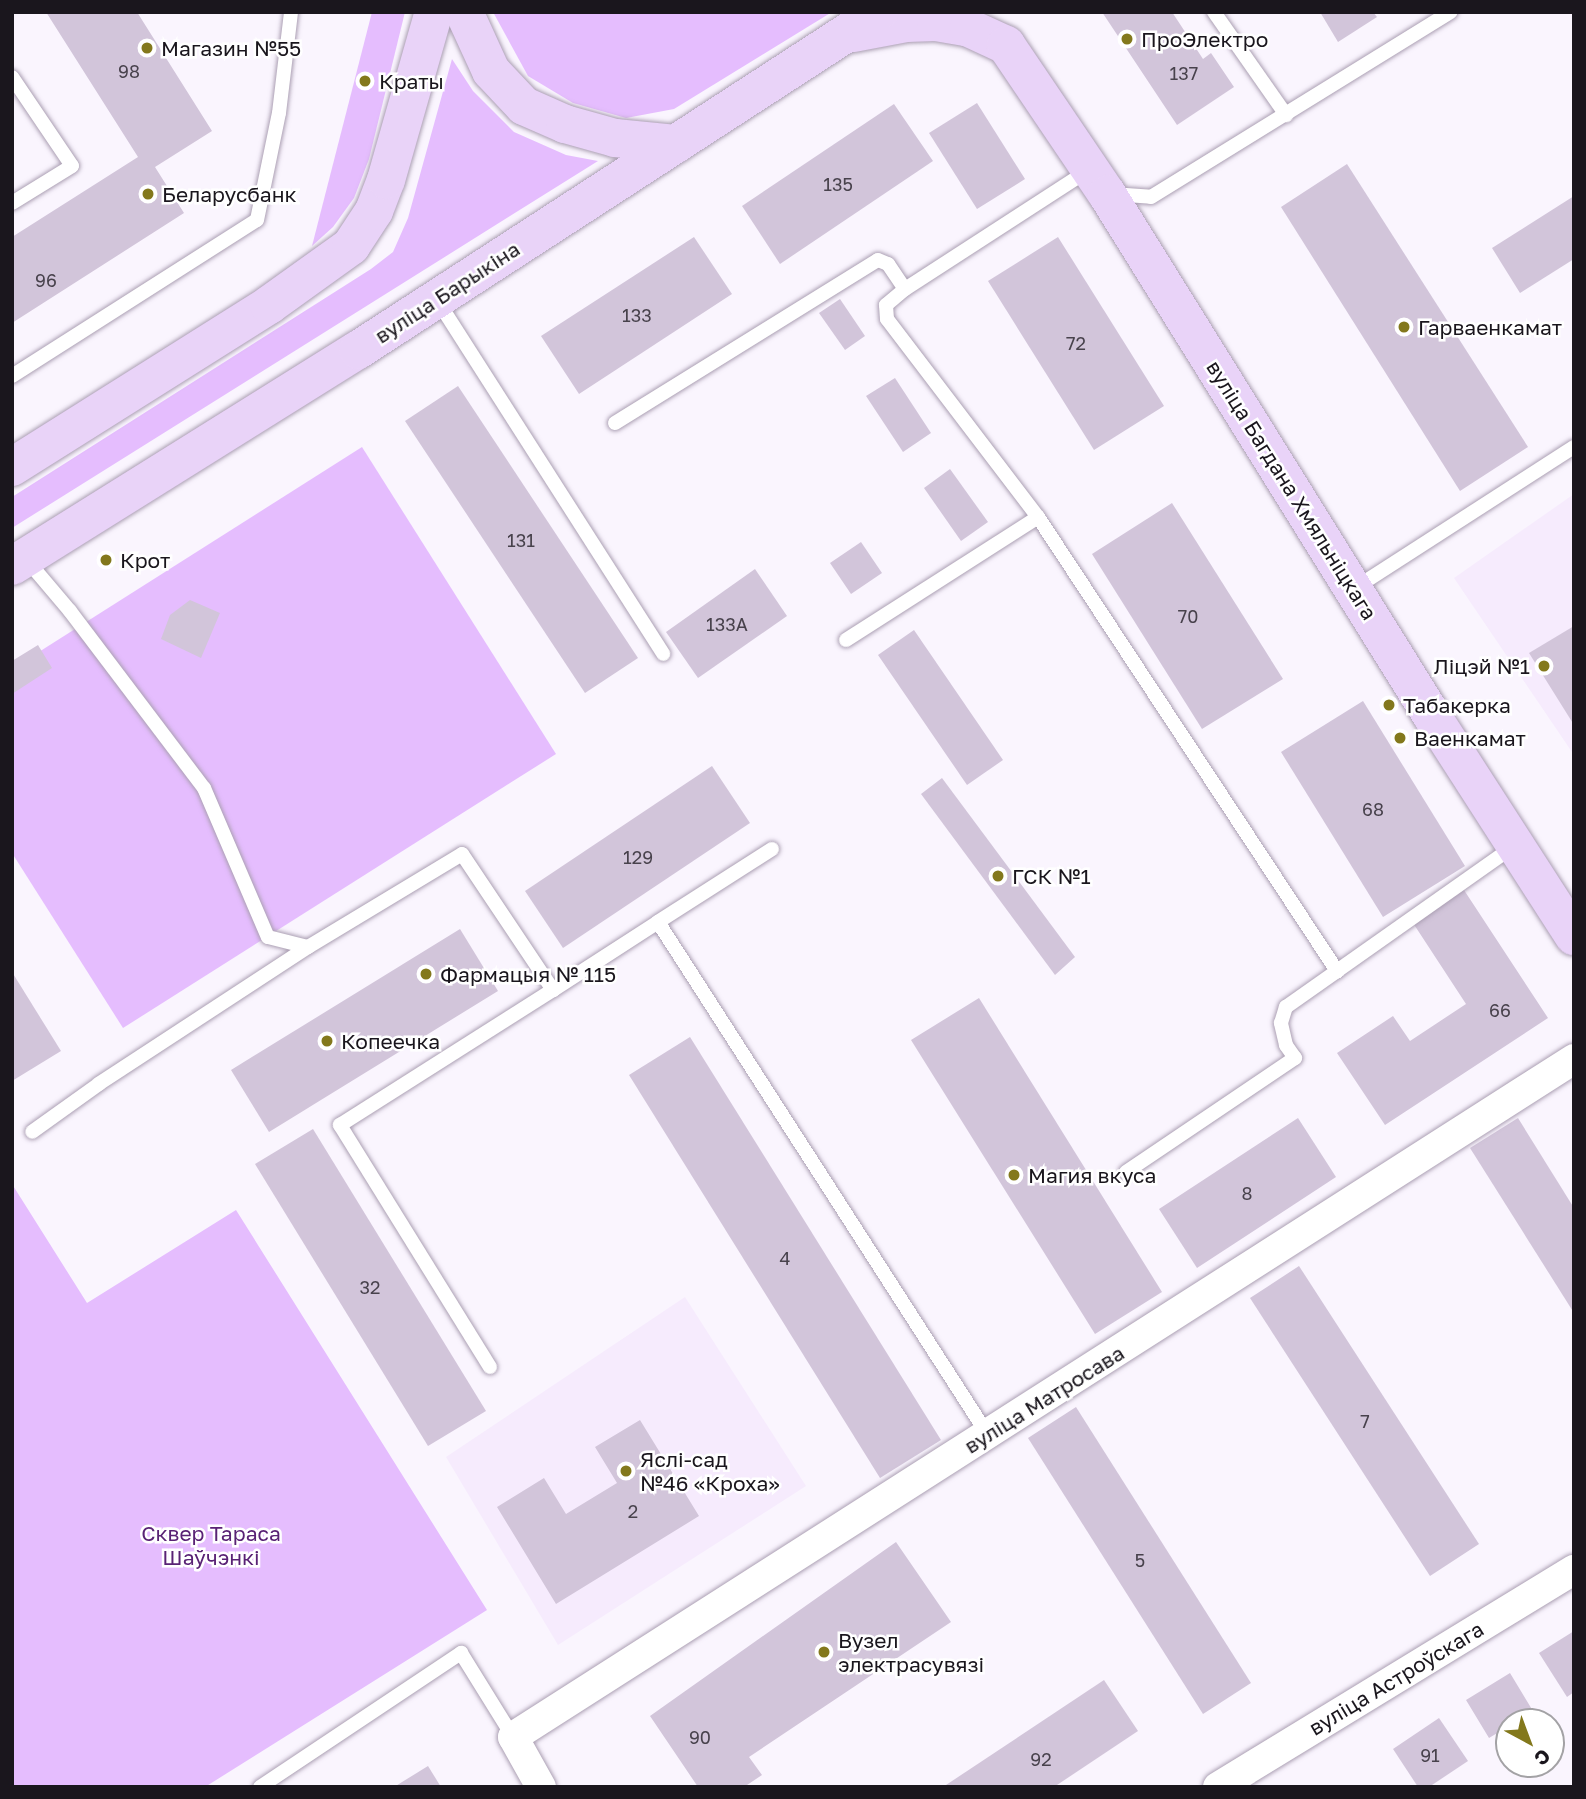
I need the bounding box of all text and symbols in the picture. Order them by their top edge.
place label: ПроЭлектро [1141,26,1268,52]
marker: ПроЭлектро [1119,31,1135,47]
place label: Магазин №55 [161,35,301,61]
marker: Магазин №55 [139,40,155,56]
house number: 98 [118,60,140,82]
house number: 137 [1170,62,1198,84]
place label: Краты [379,68,444,94]
marker: Краты [357,73,373,89]
house number: 135 [823,173,853,195]
place label: Беларусбанк [162,181,297,207]
marker: Беларусбанк [140,186,156,202]
street label: вуліца Барыкіна [370,236,524,348]
house number: 96 [35,269,57,291]
house number: 133 [622,304,652,326]
place label: Гарваенкамат [1418,314,1562,340]
marker: Гарваенкамат [1396,319,1412,335]
house number: 72 [1066,332,1086,354]
street label: вуліца Багдана Хмяльніцкага [1202,356,1382,624]
house number: 131 [507,529,535,551]
place label: Крот [120,547,170,573]
marker: Крот [98,552,114,568]
house number: 70 [1178,605,1198,627]
house number: 133А [706,613,748,635]
place label: Ліцэй №1 [1434,653,1530,679]
marker: Ліцэй №1 [1536,658,1552,674]
place label: Табакерка [1403,692,1511,718]
marker: Табакерка [1381,697,1397,713]
place label: Ваенкамат [1414,725,1526,751]
marker: Ваенкамат [1392,730,1408,746]
house number: 68 [1362,798,1384,820]
house number: 129 [623,846,653,868]
place label: ГСК №1 [1012,863,1091,889]
marker: ГСК №1 [990,868,1006,884]
place label: Фармацыя № 115 [440,961,616,987]
marker: Фармацыя № 115 [418,966,434,982]
house number: 66 [1489,999,1511,1021]
place label: Копеечка [341,1028,440,1054]
marker: Копеечка [319,1033,335,1049]
place label: Магия вкуса [1028,1162,1156,1188]
marker: Магия вкуса [1006,1167,1022,1183]
house number: 8 [1242,1182,1252,1204]
house number: 4 [780,1247,790,1269]
house number: 32 [360,1276,380,1298]
street label: вуліца Матросава [959,1340,1129,1458]
house number: 7 [1360,1410,1370,1432]
place label: Яслі-сад №46 «Кроха» [640,1446,780,1496]
marker: Яслі-сад №46 «Кроха» [618,1463,634,1479]
house number: 2 [628,1500,638,1522]
park label: Сквер Тараса Шаўчэнкі [141,1520,281,1570]
house number: 5 [1135,1549,1145,1571]
street label: вуліца Астроўскага [1304,1616,1488,1740]
place label: Вузел электрасувязі [838,1627,984,1677]
marker: Вузел электрасувязі [816,1644,832,1660]
north arrow [1495,1708,1565,1778]
house number: 90 [689,1726,711,1748]
house number: 91 [1420,1744,1440,1766]
text: С [1530,1745,1555,1771]
house number: 92 [1030,1748,1052,1770]

